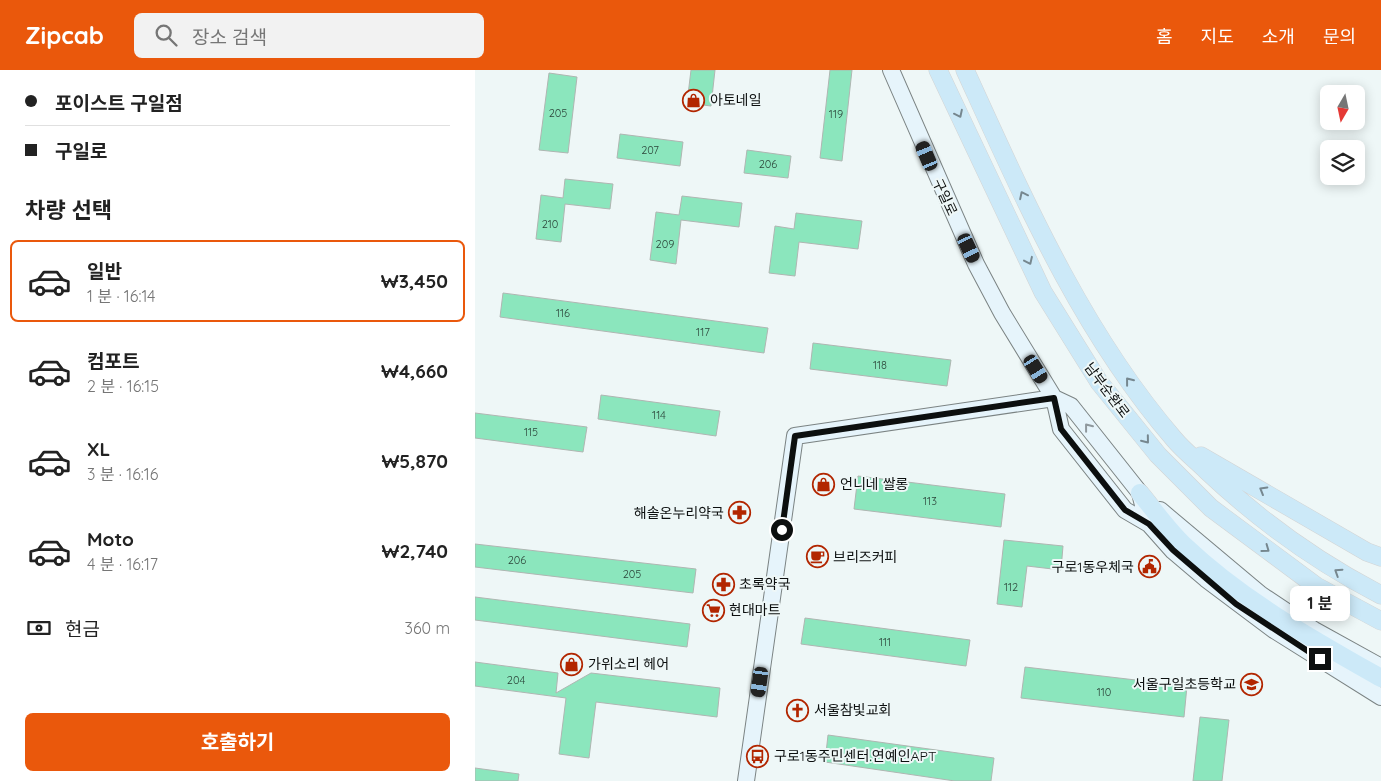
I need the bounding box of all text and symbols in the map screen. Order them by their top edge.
search box [134,13,484,58]
text: Zipcab [25,20,104,50]
icon: search [152,21,180,49]
text: 장소 검색 [192,25,267,49]
text: 홈 [1156,25,1173,48]
text: 지도 [1201,25,1234,48]
text: 소개 [1262,25,1295,48]
text: 문의 [1323,25,1356,48]
north arrow [1320,85,1365,130]
map controls [1320,85,1365,185]
shop icon: 아토네일 [682,88,706,112]
text: 포이스트 구일점 [55,91,183,115]
place label: 아토네일 [710,91,762,109]
house number: 205 [549,106,567,120]
house number: 119 [829,107,843,121]
one-way arrow [953,109,964,118]
text: 구일로 [55,139,107,163]
car [914,139,939,173]
button: layers [1320,140,1365,185]
house number: 207 [641,143,659,157]
house number: 206 [759,157,777,171]
street label: 구일로 [929,176,961,218]
one-way arrow [1020,191,1030,200]
text: 차량 선택 [25,196,112,224]
house number: 210 [542,217,558,231]
car [955,231,982,265]
house number: 209 [656,237,674,251]
one-way arrow [1023,256,1033,265]
icon: car [27,259,72,304]
text: 일반 [87,259,122,283]
text: ₩3,450 [381,269,448,293]
text: 1 분 · 16:14 [87,286,156,306]
house number: 116 [556,306,570,320]
house number: 117 [696,325,710,339]
icon: car [27,349,72,394]
text: 컴포트 [87,349,139,373]
car [1021,352,1050,386]
house number: 118 [873,358,887,372]
text: ₩4,660 [381,359,448,383]
street label: 남부순환로 [1080,359,1134,421]
text: 2 분 · 16:15 [87,376,159,396]
one-way arrow [1127,378,1135,387]
house number: 114 [652,408,666,422]
one-way arrow [1085,424,1093,433]
house number: 115 [524,425,538,439]
one-way arrow [1141,434,1149,443]
text: XL [87,437,110,461]
icon: car [27,439,72,484]
text: ₩5,870 [381,449,448,473]
text: 3 분 · 16:16 [87,464,158,484]
shop icon: 언니네 쌀롱 [812,472,836,496]
place label: 언니네 쌀롱 [840,475,908,493]
one-way arrow [1259,486,1268,496]
house number: 113 [923,494,937,508]
pharmacy icon: 해솔온누리약국 [728,501,752,525]
place label: 해솔온누리약국 [634,504,724,522]
route start [771,519,793,541]
text: Moto [87,527,134,551]
icon: car [27,529,72,574]
text: ₩2,740 [382,539,448,563]
one-way arrow [1260,543,1270,552]
cafe icon: 브리즈커피 [805,545,829,569]
place label: 브리즈커피 [833,548,897,566]
house number: 206 [508,553,526,567]
text: 4 분 · 16:17 [87,554,158,574]
public building icon: 구로1동우체국 [1138,555,1162,579]
place label: 구로1동우체국 [1052,558,1134,576]
house number: 205 [623,567,641,581]
one-way arrow [1335,568,1344,578]
pharmacy icon: 초록약국 [711,572,735,596]
place label: 초록약국 [739,575,791,593]
house number: 112 [1004,580,1018,594]
callout: 1 분 [1290,586,1350,622]
text: 1 분 [1307,593,1333,613]
supermarket icon: 현대마트 [701,598,725,622]
place label: 현대마트 [729,601,781,619]
icon: cash [25,614,53,642]
text: 현금 [65,617,100,641]
text: 360 m [405,618,450,638]
house number: 111 [879,635,891,649]
route end [1309,648,1331,670]
shop icon: 가위소리 헤어 [560,652,584,676]
place label: 가위소리 헤어 [588,655,669,673]
car [750,666,769,698]
school or university icon: 서울구일초등학교 [1240,672,1264,696]
house number: 204 [507,673,525,687]
place label: 서울구일초등학교 [1133,675,1236,693]
house number: 110 [1097,685,1111,699]
church icon: 서울참빛교회 [786,698,810,722]
place label: 서울참빛교회 [814,701,891,719]
button: 호출하기 [25,713,450,771]
bus stop icon: 구로1동주민센터.연예인APT [746,744,770,768]
place label: 구로1동주민센터.연예인APT [774,747,936,765]

